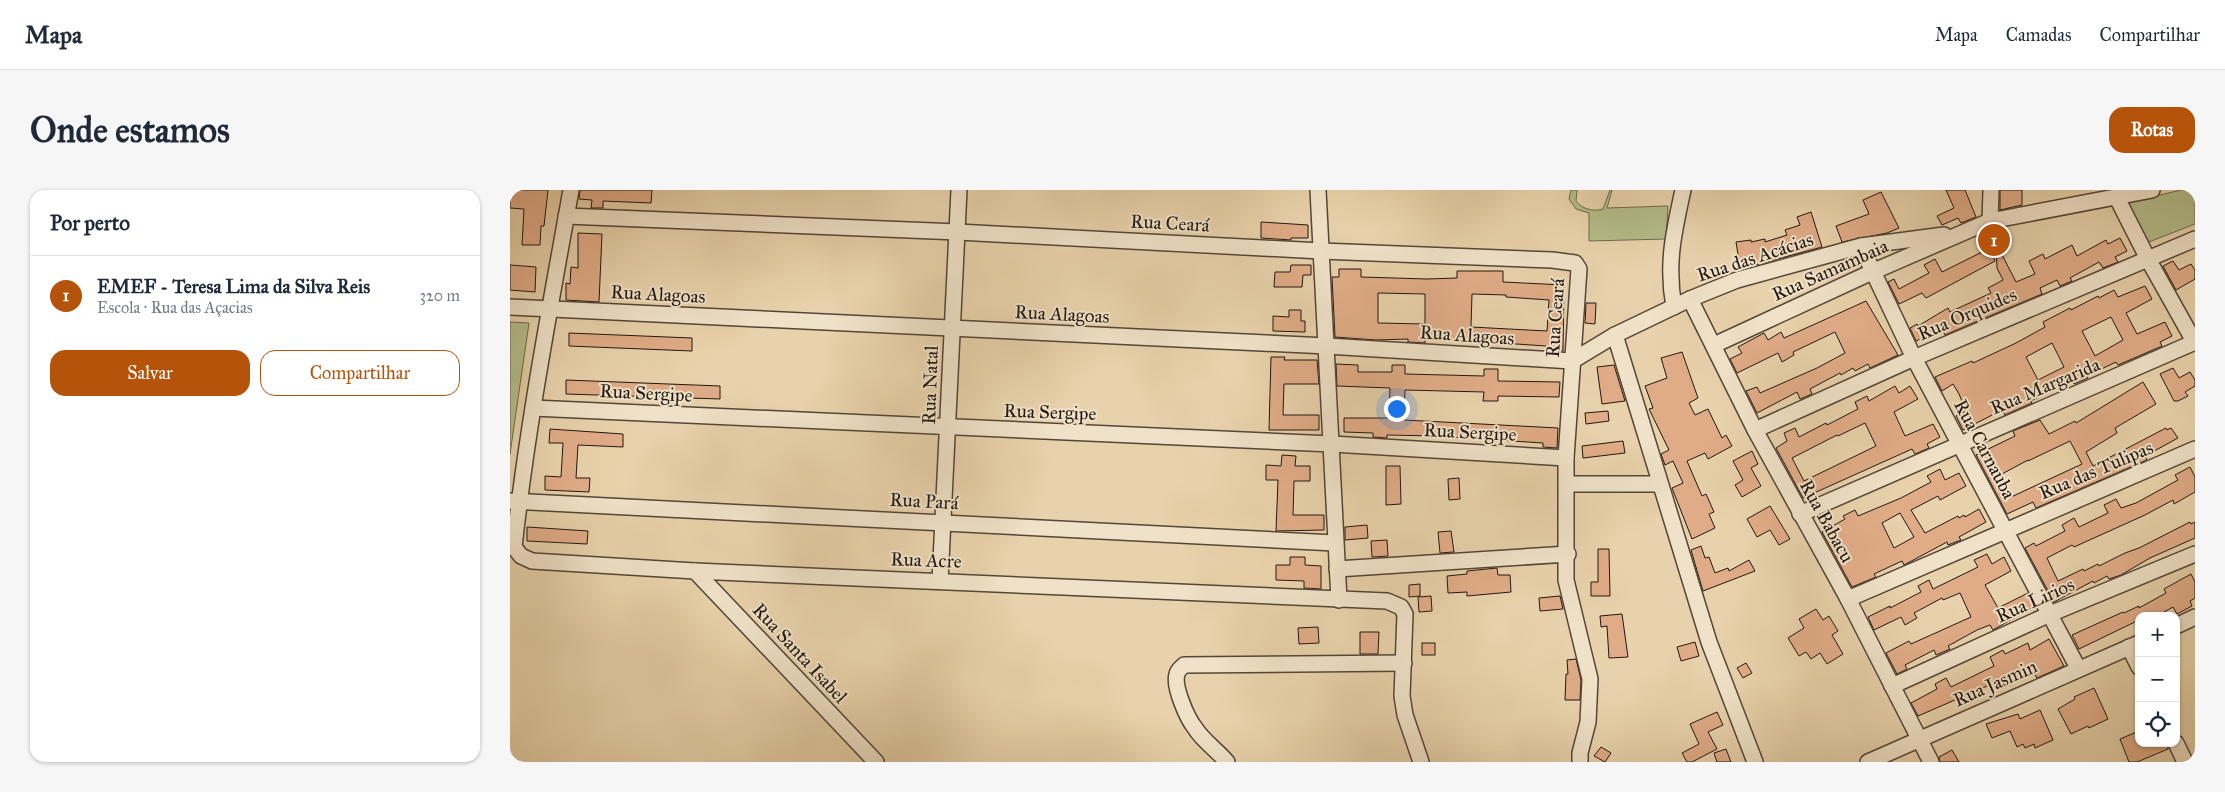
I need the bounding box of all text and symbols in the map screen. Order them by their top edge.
text: Mapa [25,20,82,50]
text: Mapa [1935,24,1978,46]
text: Camadas [2006,24,2072,46]
text: Compartilhar [2100,24,2200,46]
button: Rotas [2109,107,2195,153]
text: Onde estamos [30,109,230,152]
street label: Rua Ceará [1130,209,1211,237]
text: Por perto [50,210,130,236]
pin: 1 [1978,221,2010,259]
street label: Rua das Acácias [1694,227,1816,287]
street label: Rua Samambaia [1768,234,1893,306]
text: EMEF - Teresa Lima da Silva Reis [97,275,370,298]
street label: Rua Ceará [1541,277,1569,358]
street label: Rua Alagoas [610,280,706,309]
street label: Rua Orquides [1914,283,2021,346]
text: 1 [63,286,69,305]
text: 320 m [420,286,460,305]
text: Escola · Rua das Açacias [97,298,253,317]
street label: Rua Alagoas [1014,300,1110,329]
street label: Rua Alagoas [1419,320,1515,351]
street label: Rua Natal [917,344,943,425]
button: Salvar [50,350,250,396]
button: Compartilhar [260,350,460,396]
street label: Rua Margarida [1987,352,2105,420]
street label: Rua Sergipe [599,379,693,408]
street label: Rua Carnauba [1949,395,2021,503]
your location [1384,396,1410,422]
street label: Rua Sergipe [1003,399,1097,426]
street label: Rua Sergipe [1423,418,1517,447]
street label: Rua das Tulipas [2035,436,2157,504]
street label: Rua Babacu [1795,475,1859,567]
street label: Rua Pará [889,488,960,514]
street label: Rua Acre [890,547,962,573]
street label: Rua Lirios [1992,572,2078,628]
street label: Rua Santa Isabel [748,598,853,709]
map controls [2135,612,2180,747]
button: + [2135,612,2180,657]
street label: Rua Jasmin [1950,654,2041,713]
button: − [2135,657,2180,702]
button: locate [2135,702,2180,747]

